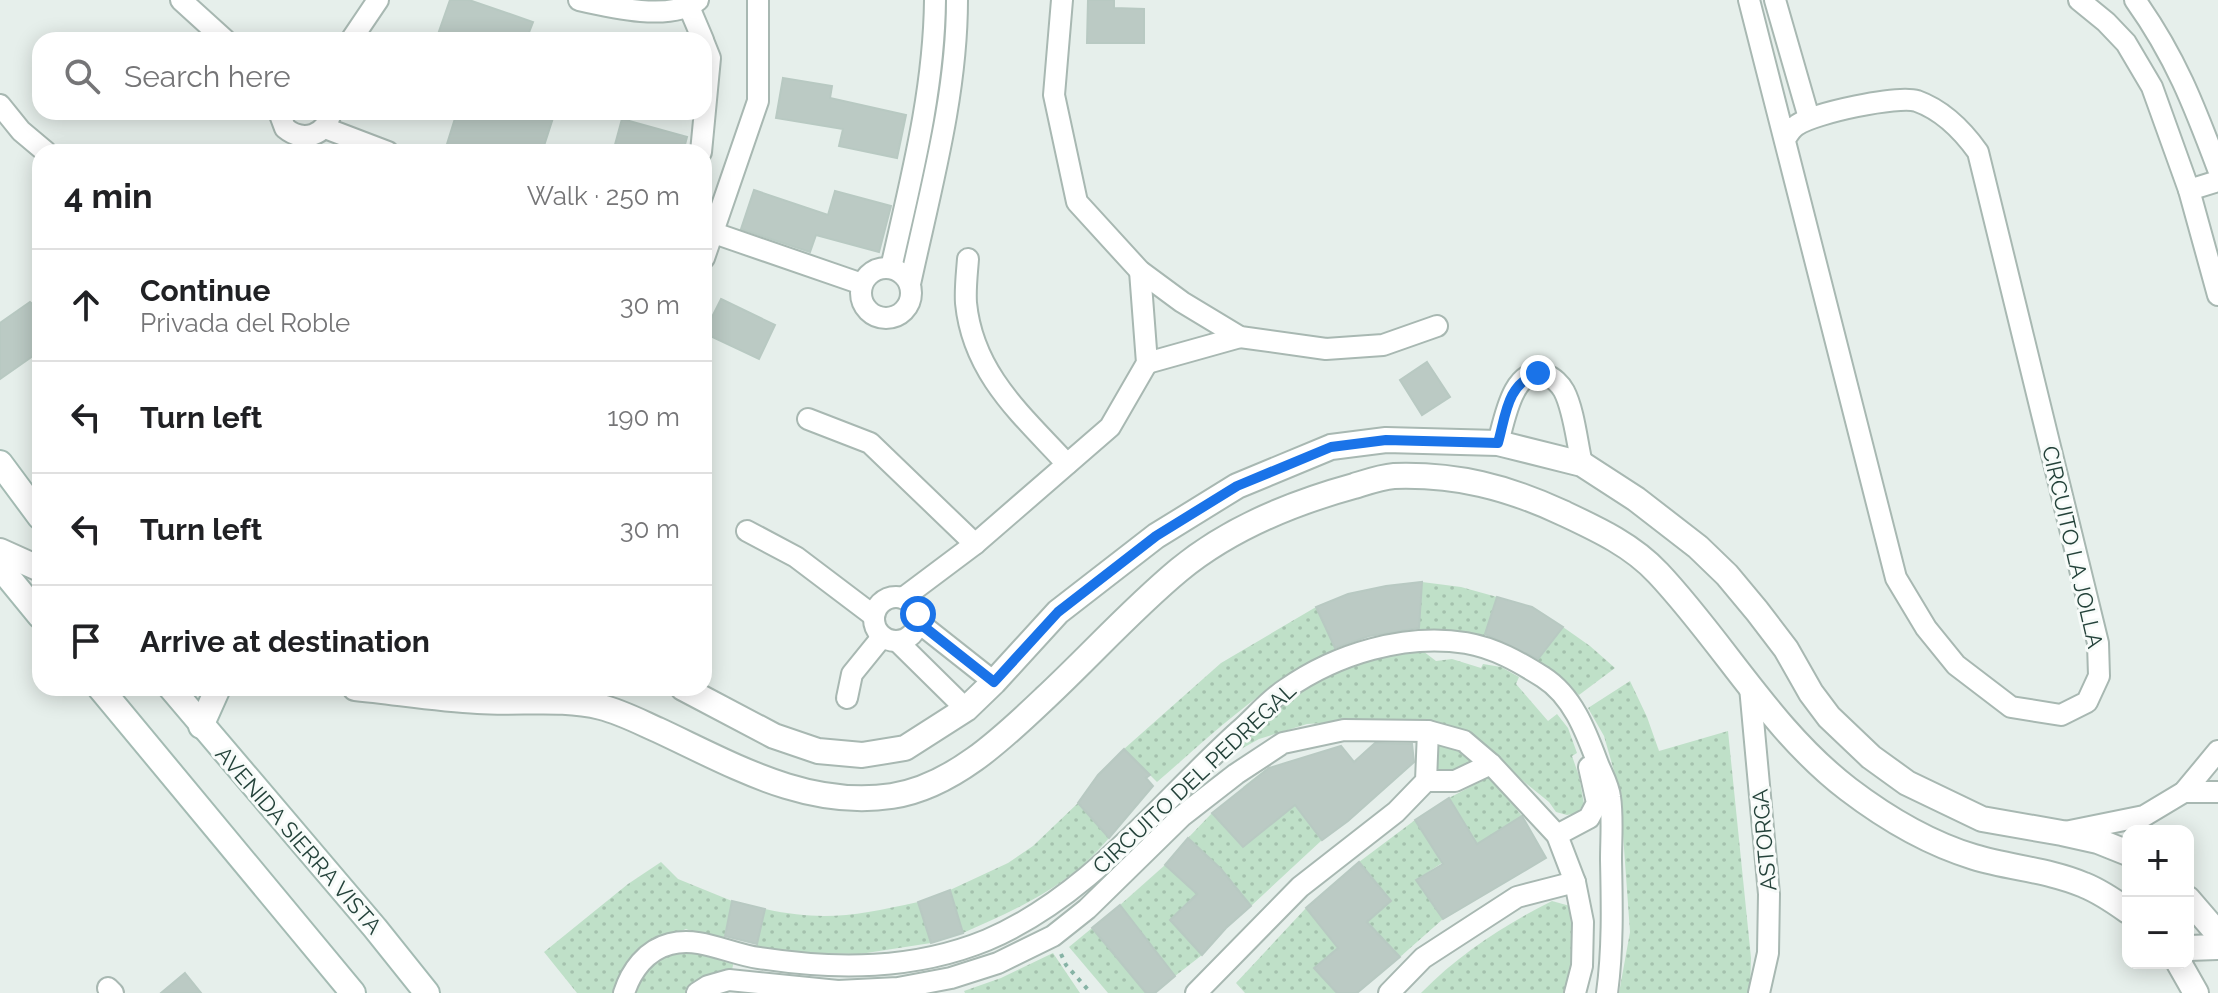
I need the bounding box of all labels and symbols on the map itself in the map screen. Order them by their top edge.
route end [1520,355,1556,391]
street label: CIRCUITO LA JOLLA [2037,443,2109,651]
route start [900,596,936,632]
street label: CIRCUITO DEL PEDREGAL [1087,677,1301,879]
street label: AVENIDA SIERRA VISTA [211,741,388,939]
street label: ASTORGA [1747,788,1781,892]

